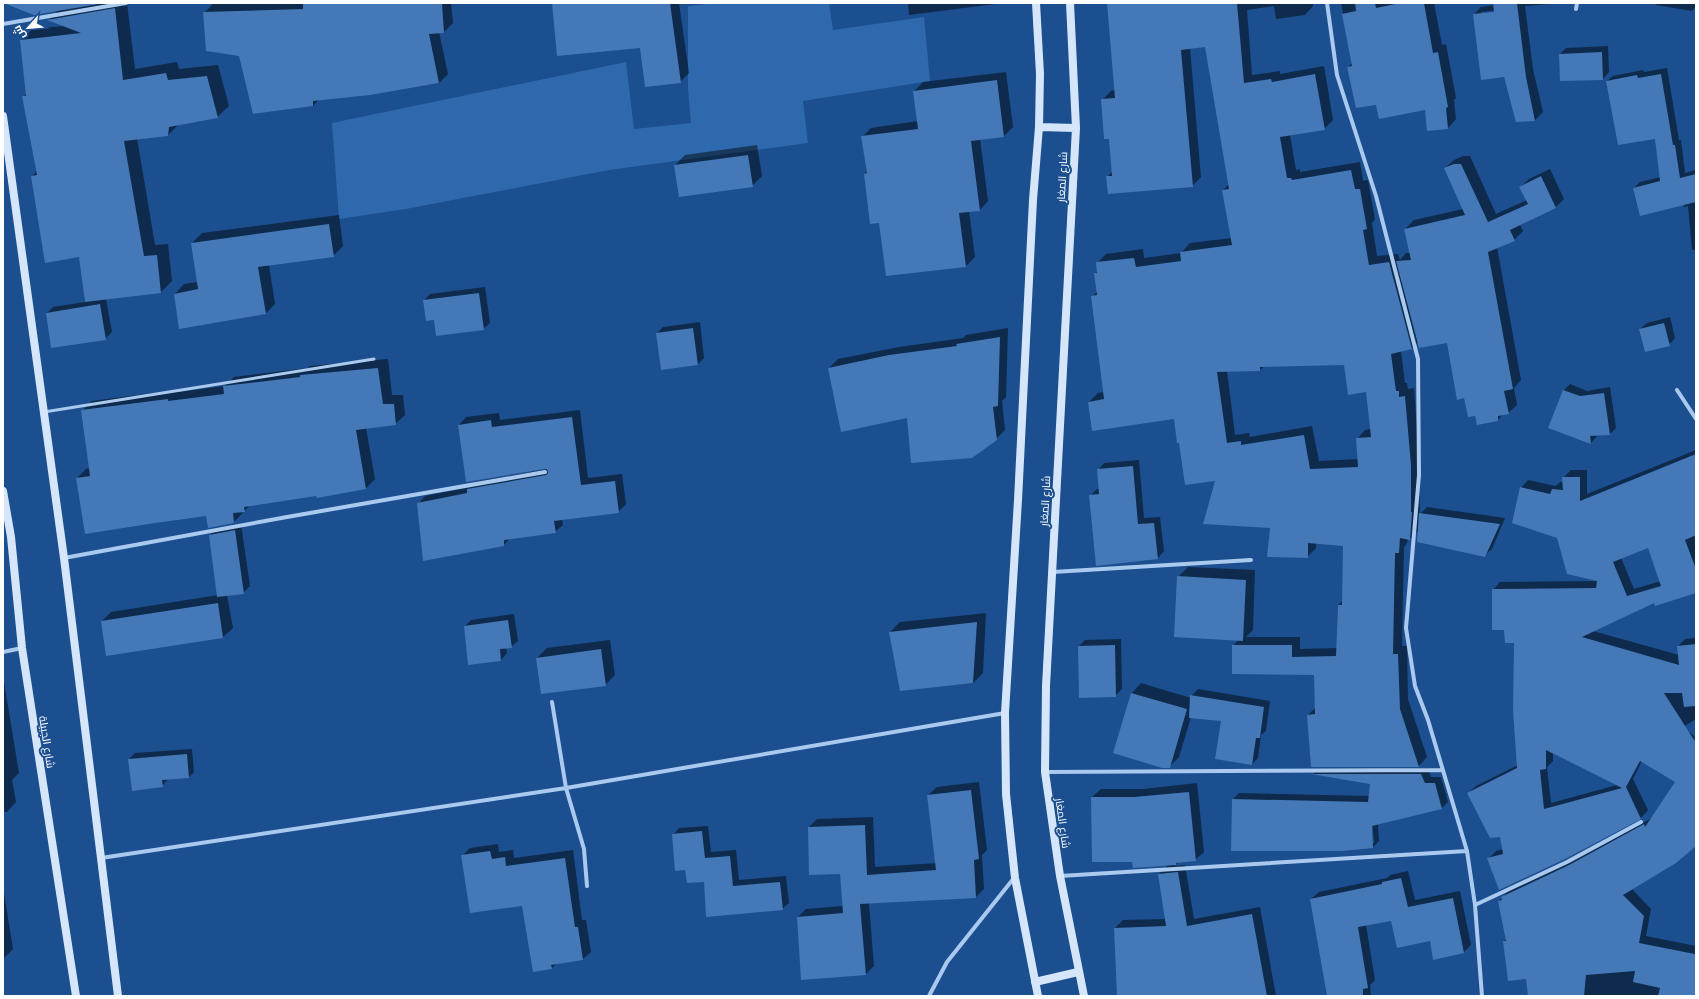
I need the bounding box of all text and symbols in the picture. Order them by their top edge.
north arrow [8,8,48,48]
text: ش [9,23,29,42]
street label: شارع المغار [1053,151,1071,204]
street label: شارع المغار [1036,475,1054,528]
street label: شارع الجبيلة [35,715,59,769]
street label: شارع المغار [1051,796,1074,849]

